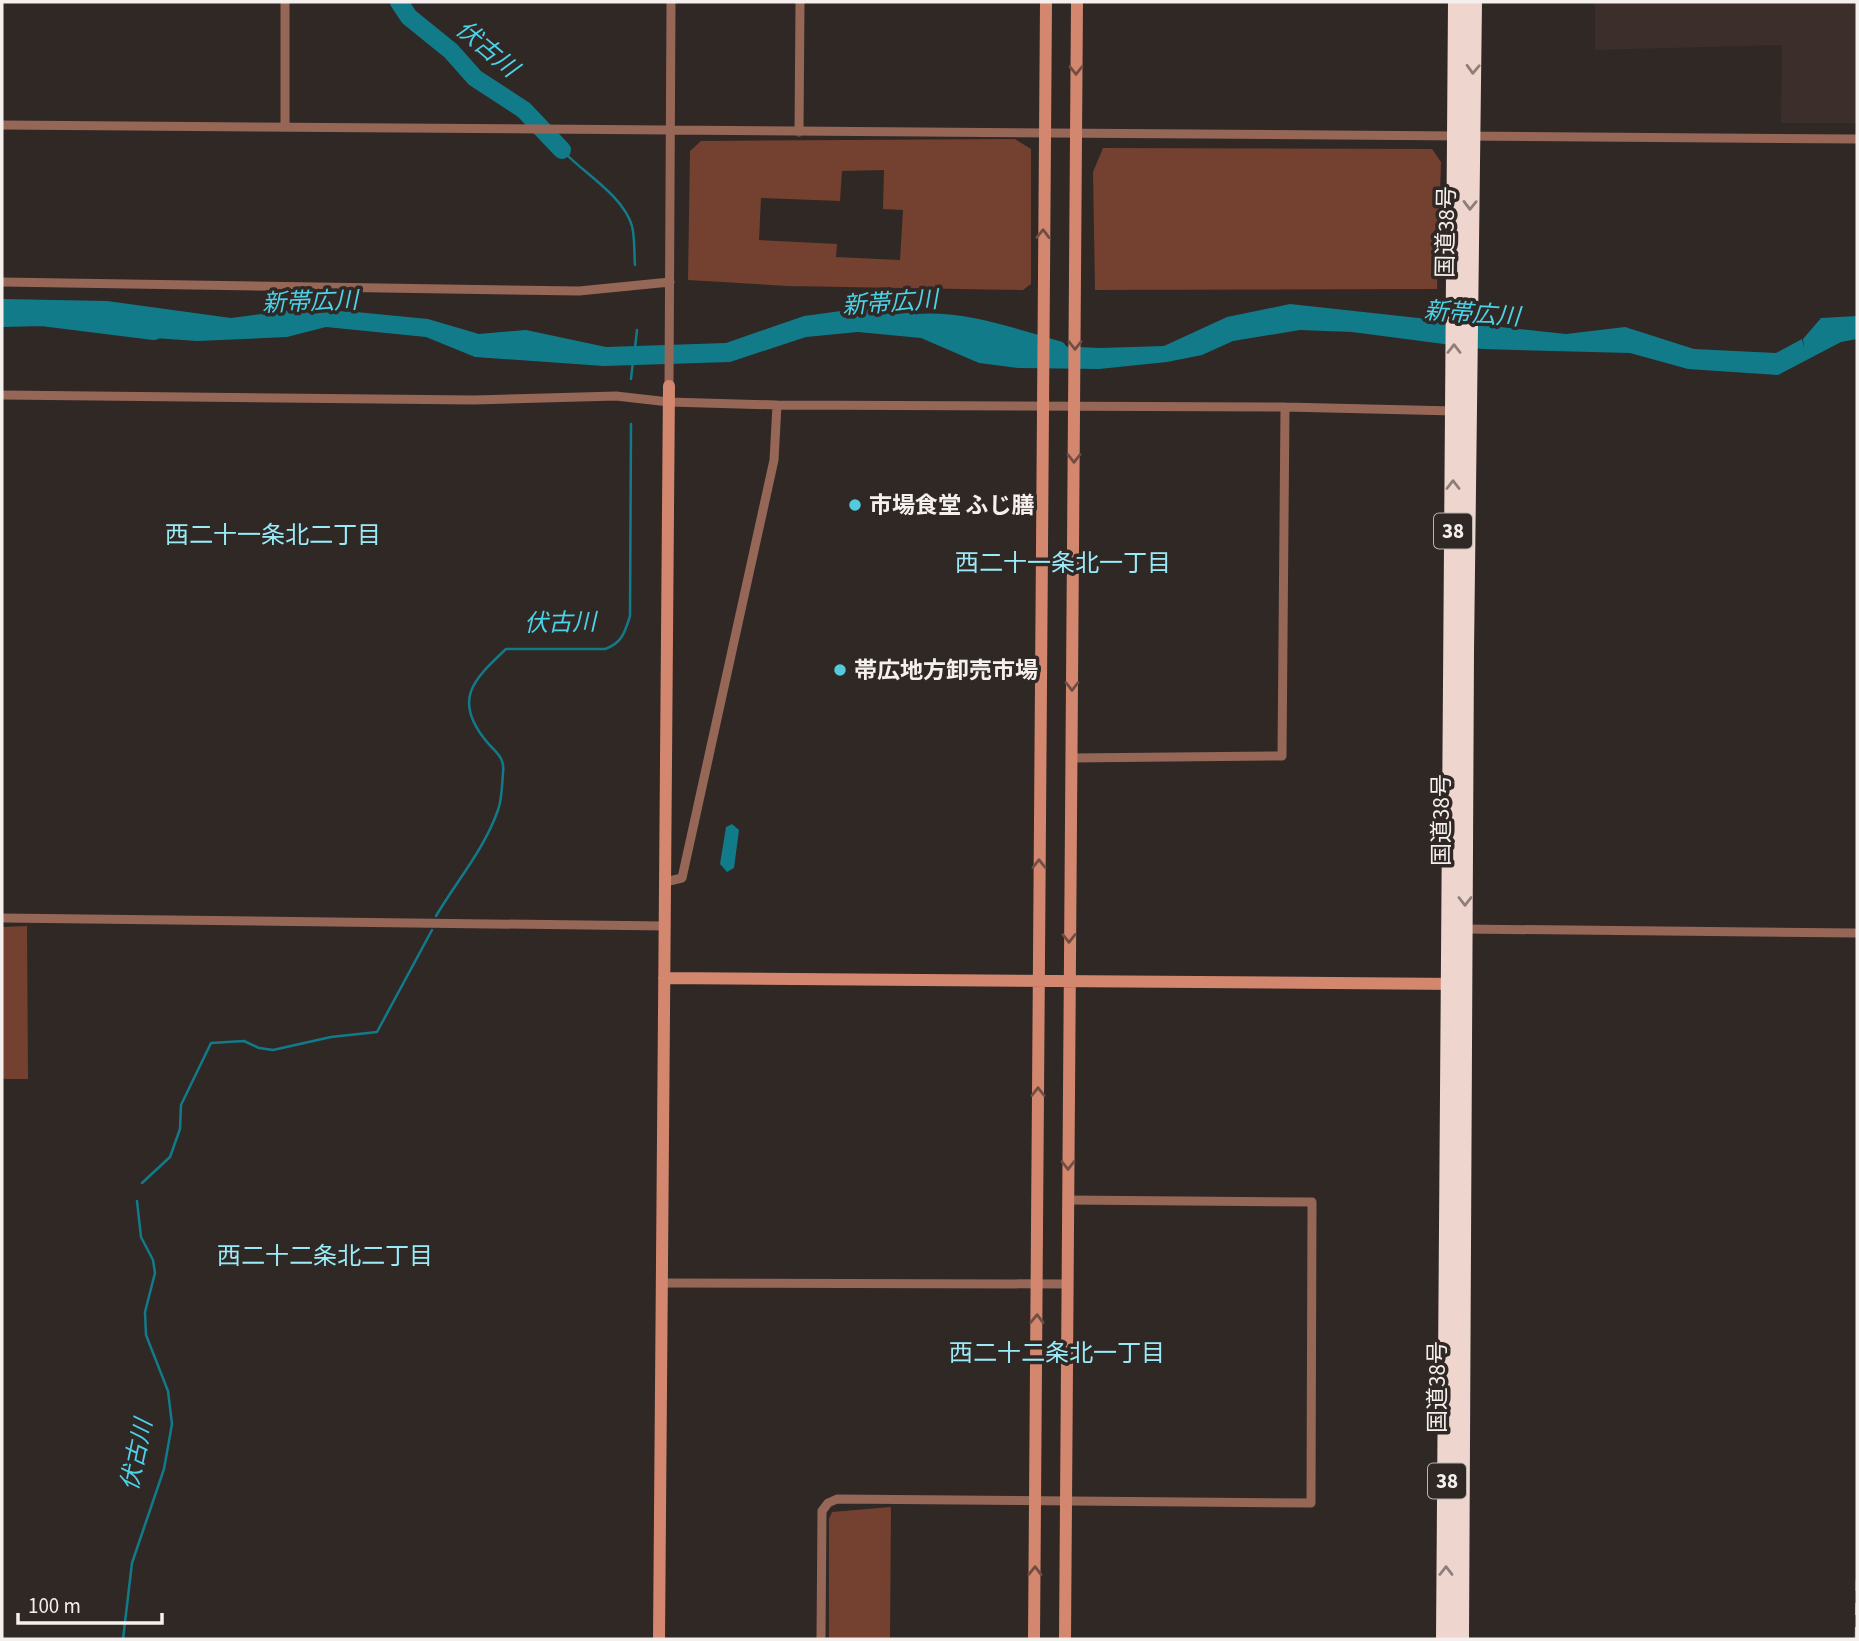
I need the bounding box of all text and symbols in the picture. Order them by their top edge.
water label: 伏古川 [448,12,528,87]
one-way arrow [1465,64,1480,75]
one-way arrow [1068,65,1084,76]
street label: 国道38号 [1429,186,1463,278]
one-way arrow [1463,199,1478,210]
one-way arrow [1036,229,1051,240]
water label: 新帯広川 [841,282,942,324]
water label: 新帯広川 [261,283,362,321]
water label: 新帯広川 [1423,293,1524,335]
one-way arrow [1067,340,1082,351]
one-way arrow [1447,343,1462,354]
one-way arrow [1066,453,1081,464]
one-way arrow [1446,479,1461,490]
place label: 市場食堂 ふじ膳 [869,489,1035,522]
marker: 市場食堂 ふじ膳 [847,497,863,513]
road number: 38 [1434,514,1472,548]
district label: 西二十一条北二丁目 [165,518,381,553]
district label: 西二十一条北一丁目 [955,546,1171,581]
water label: 伏古川 [524,605,599,641]
place label: 帯広地方卸売市場 [854,654,1038,687]
marker: 帯広地方卸売市場 [832,662,848,678]
one-way arrow [1064,681,1080,691]
street label: 国道38号 [1425,774,1458,866]
one-way arrow [1031,858,1047,869]
one-way arrow [1457,896,1472,907]
one-way arrow [1062,932,1077,943]
one-way arrow [1030,1086,1046,1096]
one-way arrow [1060,1160,1076,1171]
district label: 西二十二条北二丁目 [217,1239,433,1274]
one-way arrow [1029,1313,1045,1324]
district label: 西二十二条北一丁目 [949,1336,1165,1371]
street label: 国道38号 [1421,1341,1454,1433]
water label: 伏古川 [112,1413,162,1494]
road number: 38 [1428,1464,1466,1498]
one-way arrow [1027,1565,1042,1576]
one-way arrow [1438,1565,1454,1576]
scale bar [18,1582,161,1626]
text: 100 m [28,1591,81,1621]

